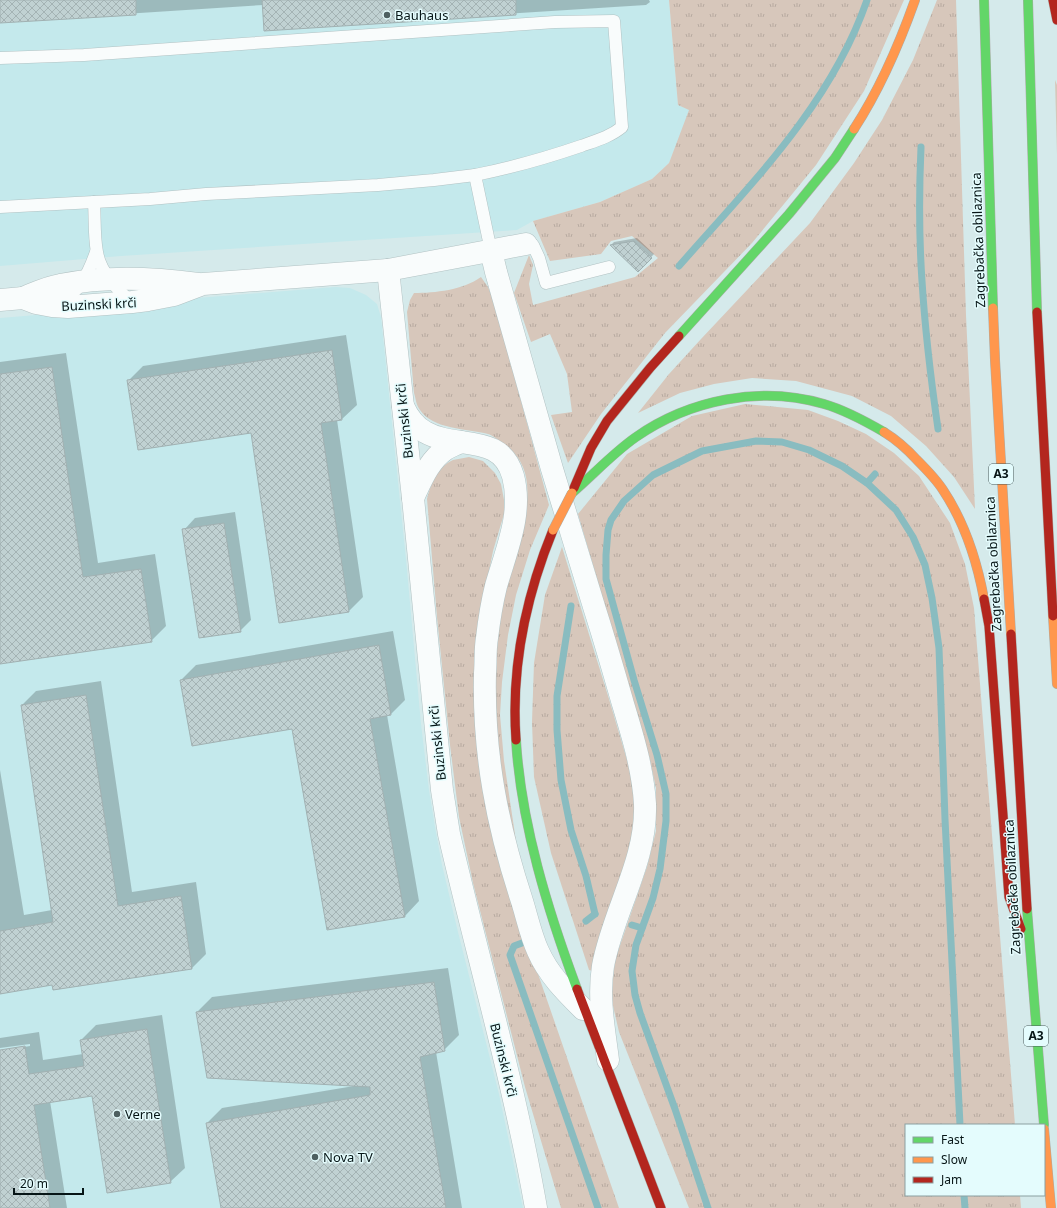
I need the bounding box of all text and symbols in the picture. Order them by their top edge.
place label: Bauhaus [395,6,448,24]
marker: Bauhaus [382,10,392,20]
street label: Zagrebačka obilaznica [967,172,989,308]
street label: Buzinski krči [61,293,137,315]
street label: Buzinski krči [391,383,417,459]
road number: A3 [989,464,1013,484]
street label: Zagrebačka obilaznica [980,496,1006,632]
street label: Buzinski krči [424,705,450,781]
street label: Zagrebačka obilaznica [999,819,1025,955]
street label: Buzinski krči [486,1021,522,1099]
road number: A3 [1024,1026,1048,1046]
place label: Verne [125,1105,161,1123]
marker: Verne [112,1109,122,1119]
legend [905,1124,1045,1196]
text: Fast [941,1131,965,1148]
place label: Nova TV [323,1148,373,1166]
text: Slow [941,1151,968,1168]
marker: Nova TV [310,1152,320,1162]
scale bar [14,1170,83,1196]
text: Jam [940,1171,962,1188]
text: 20 m [20,1175,48,1192]

